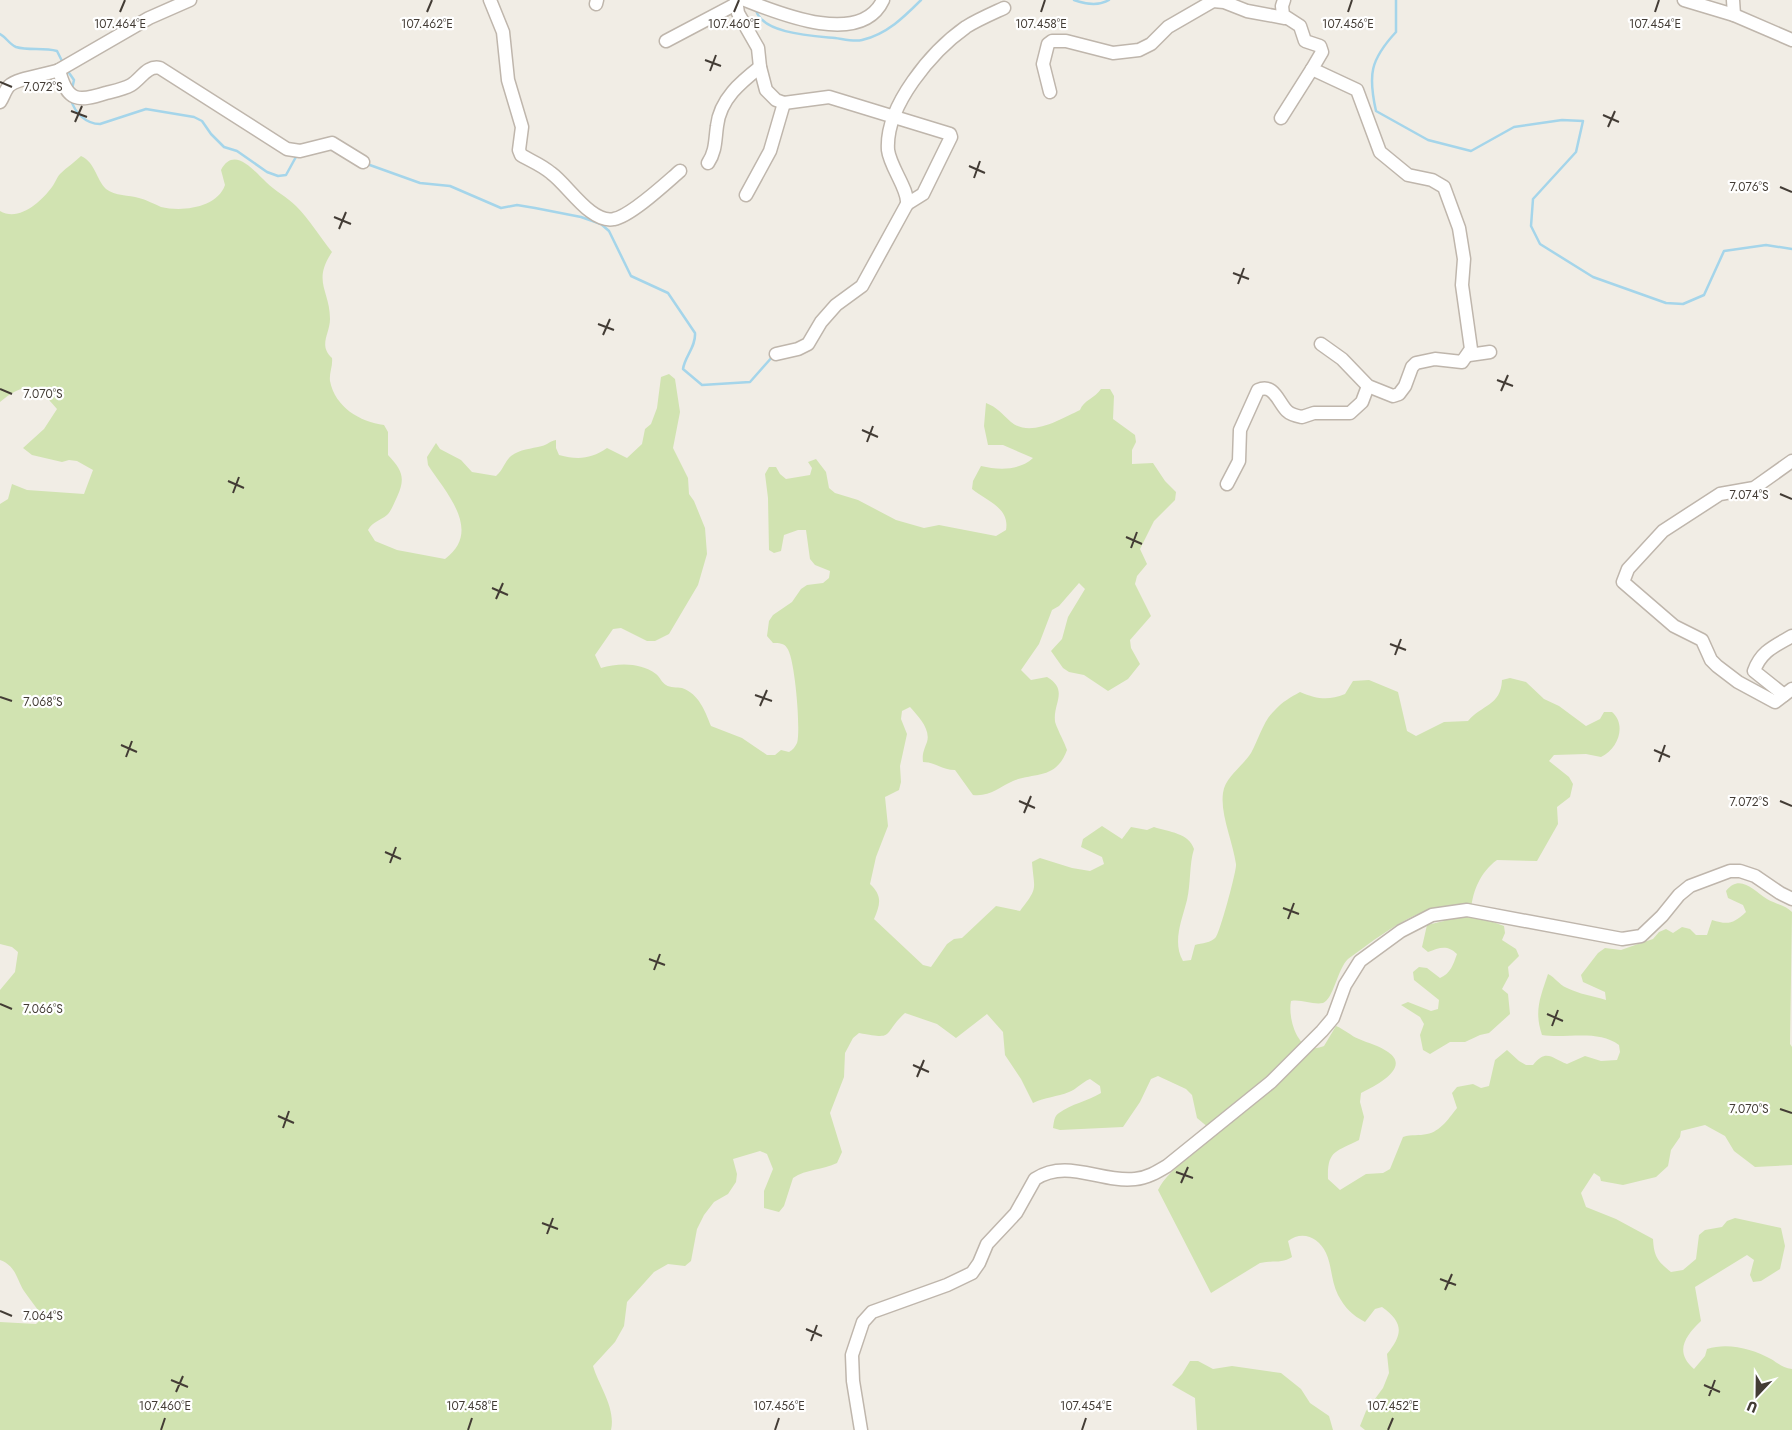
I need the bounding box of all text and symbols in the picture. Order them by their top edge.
text: 107.464°E [94,15,146,33]
text: 107.462°E [401,15,453,33]
text: 107.460°E [708,15,760,33]
text: 107.458°E [1015,15,1067,33]
text: 107.456°E [1322,15,1374,33]
text: 107.454°E [1629,15,1681,33]
text: 7.072°S [24,78,63,96]
text: 7.076°S [1729,178,1769,196]
text: 7.070°S [23,385,63,403]
text: 7.074°S [1729,486,1769,504]
text: 7.068°S [23,693,63,711]
text: 7.072°S [1730,793,1769,811]
text: 7.066°S [23,1000,63,1018]
text: 7.070°S [1729,1100,1769,1118]
text: 7.064°S [23,1307,63,1325]
north arrow [1732,1370,1782,1420]
text: U [1744,1396,1760,1418]
text: 107.460°E [139,1397,191,1415]
text: 107.458°E [446,1397,498,1415]
text: 107.456°E [753,1397,805,1415]
text: 107.454°E [1060,1397,1112,1415]
text: 107.452°E [1367,1397,1419,1415]

